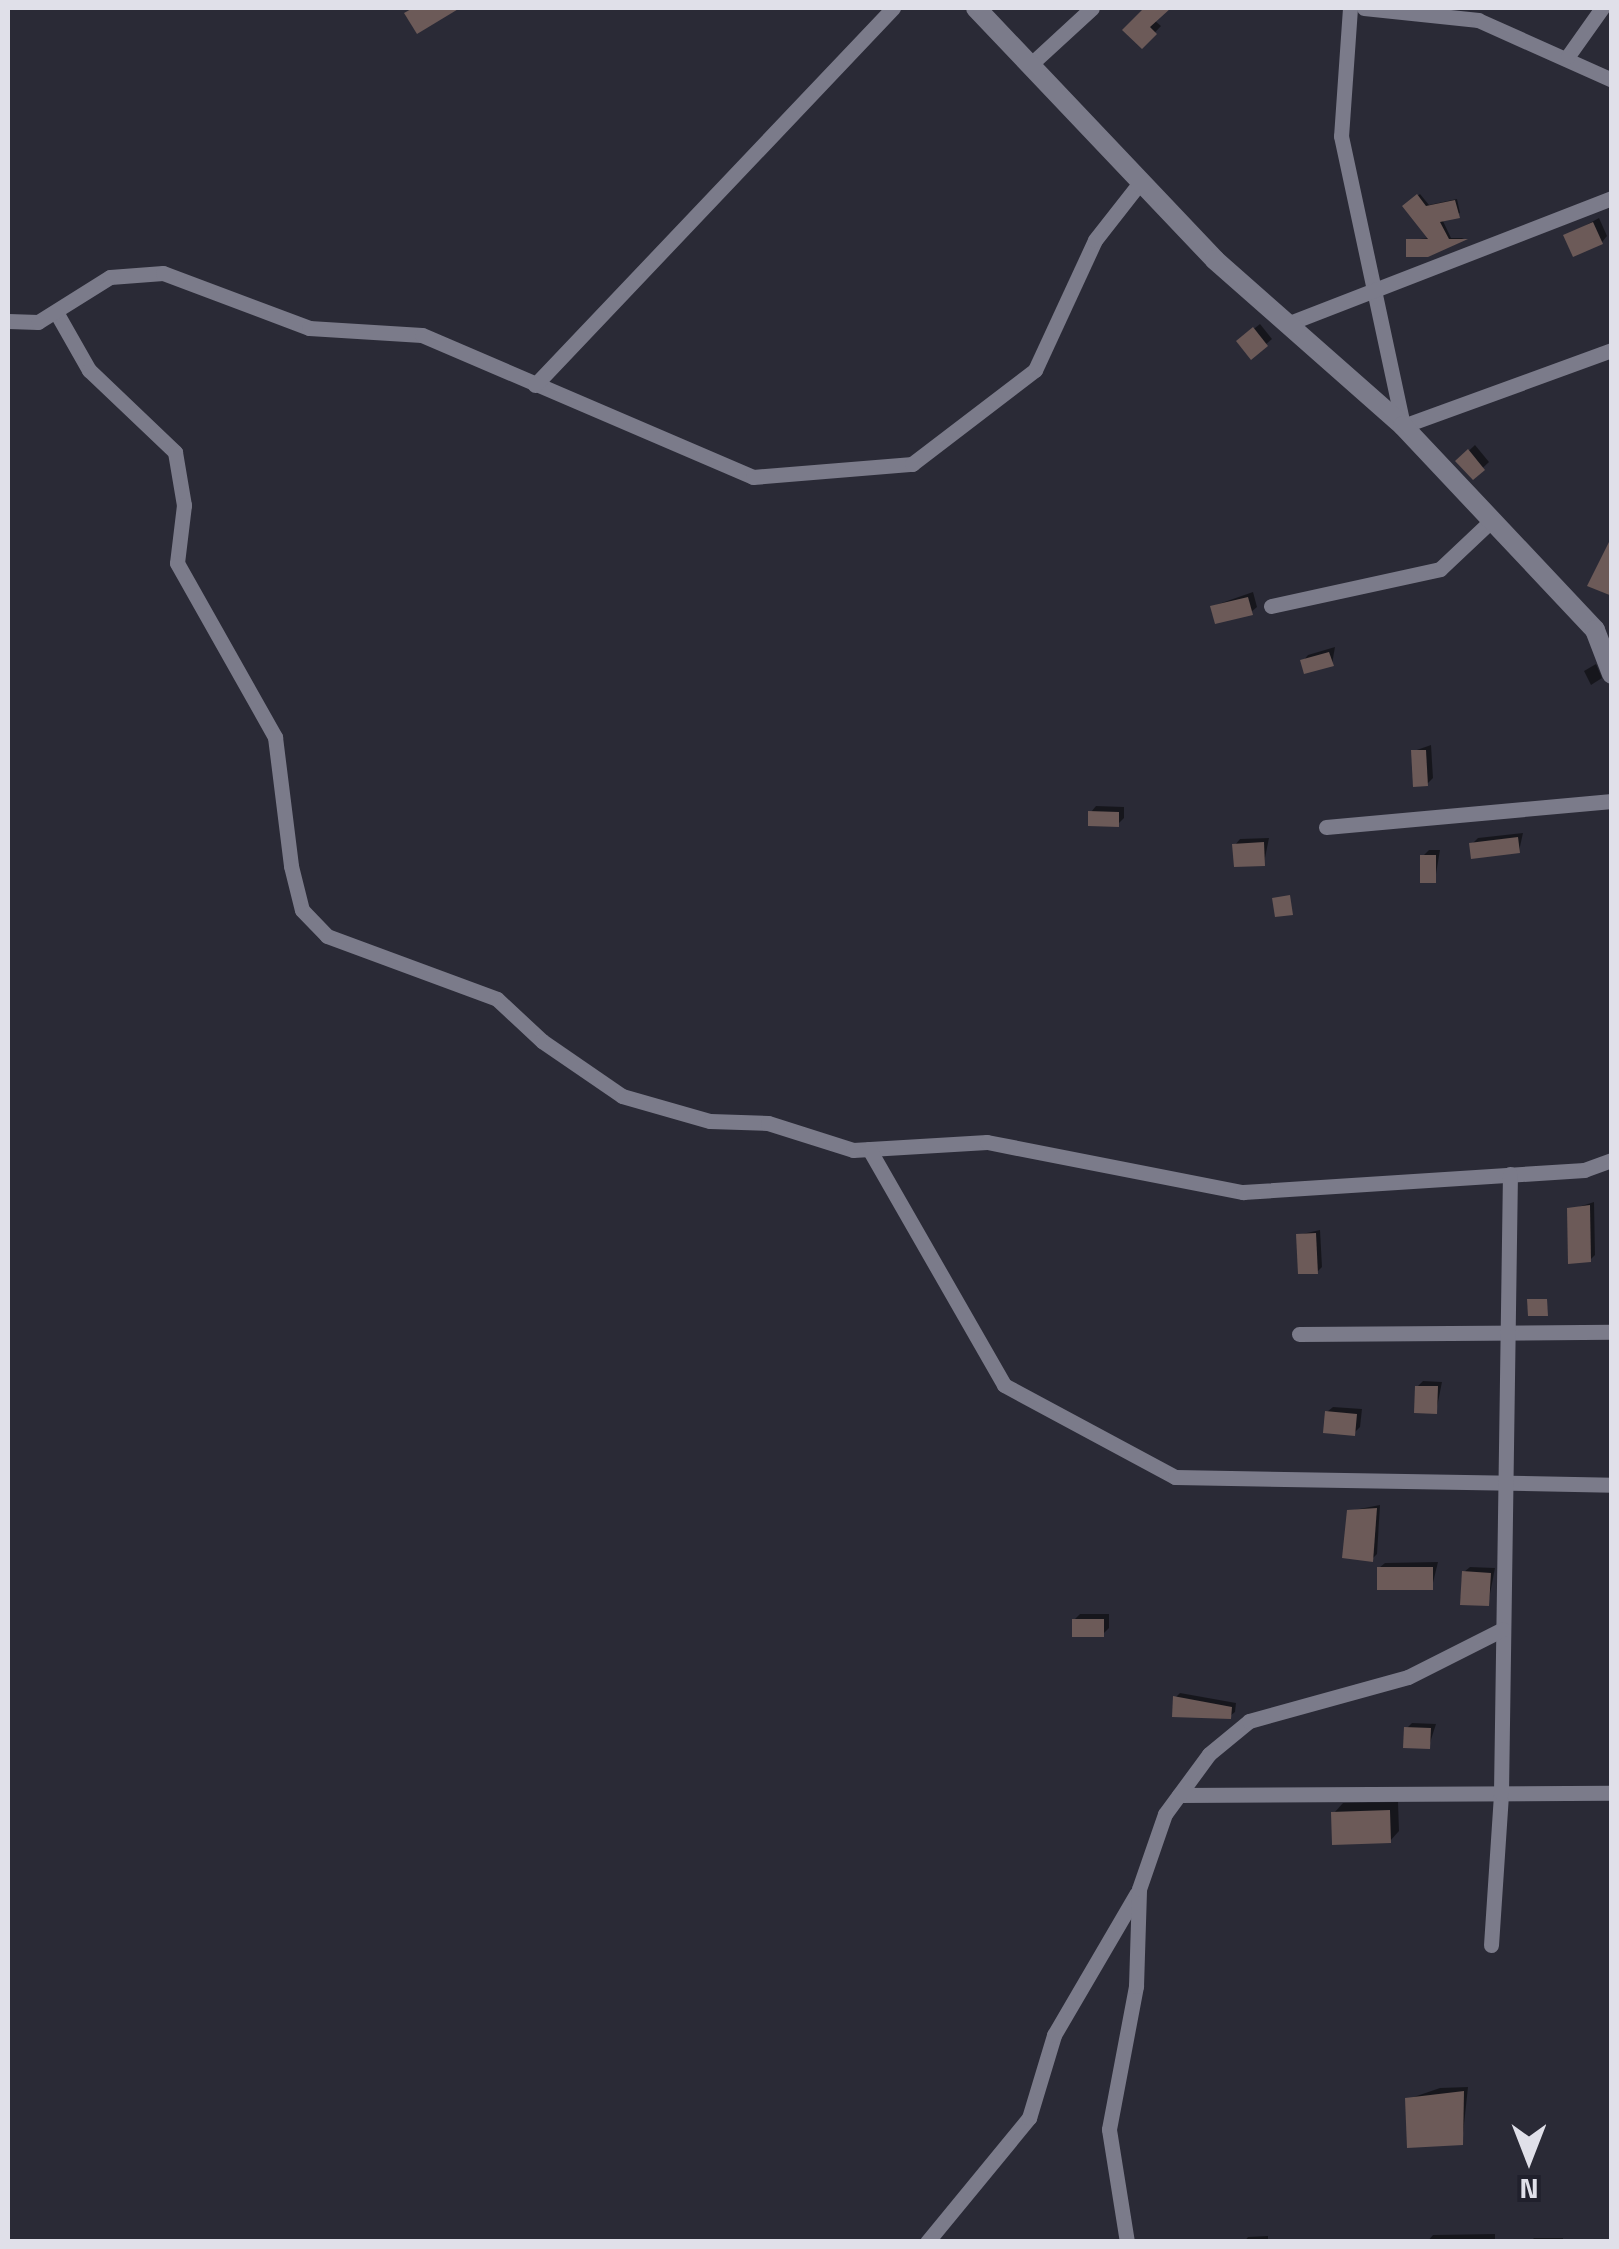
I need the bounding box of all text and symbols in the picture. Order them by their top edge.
north arrow [1479,2109,1579,2209]
text: N [1519,2168,1539,2211]

